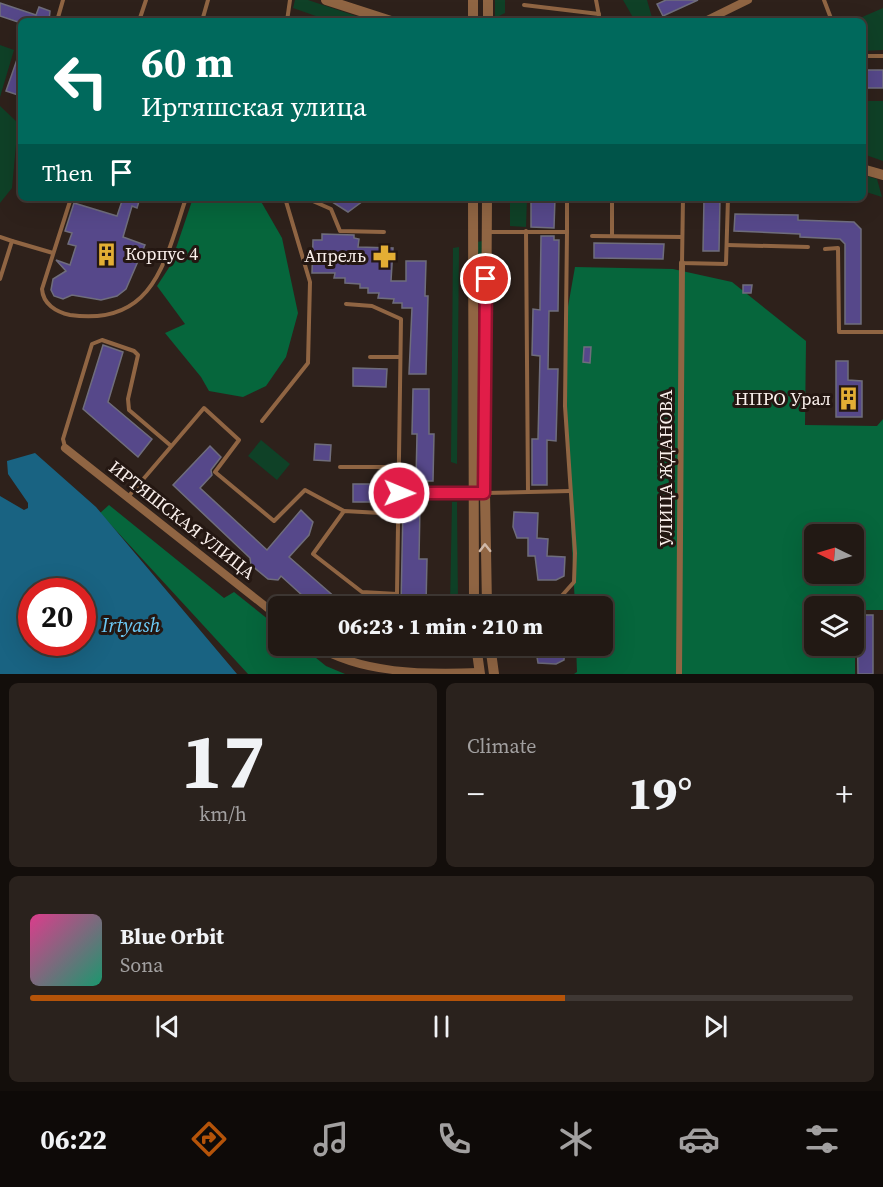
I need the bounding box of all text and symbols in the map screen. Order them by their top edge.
text: 60 m [141,33,234,91]
icon: left [42,42,120,120]
text: Иртяшская улица [141,88,367,125]
icon: arrive [105,156,138,189]
text: Then [42,158,93,188]
building icon: Корпус 4 [94,241,120,267]
place label: Корпус 4 [125,241,198,266]
place label: Апрель [304,243,366,268]
pharmacy icon: Апрель [371,243,397,269]
pin [460,253,511,304]
icon: arrive [469,262,502,295]
place label: НПРО Урал [735,386,831,411]
building icon: НПРО Урал [836,386,862,412]
street label: УЛИЦА ЖДАНОВА [653,390,678,546]
street label: ИРТЯШСКАЯ УЛИЦА [104,454,261,585]
position arrow [367,461,431,525]
north arrow [804,524,864,584]
map controls [804,524,864,656]
one-way arrow [479,543,491,552]
speed limit sign: 20 [18,578,96,656]
button: layers [804,596,864,656]
water label: Irtyash [101,611,161,639]
text: 06:23 · 1 min · 210 m [338,611,543,641]
text: 17 [181,707,265,814]
text: Climate [467,732,536,760]
text: 19° [628,762,692,824]
text: − [467,771,485,816]
text: + [835,771,853,816]
text: km/h [199,800,247,828]
text: Blue Orbit [120,921,224,951]
text: Sona [120,951,164,979]
icon: previous [151,1010,184,1043]
icon: pause [425,1010,458,1043]
icon: next [699,1010,732,1043]
icon: directions [188,1118,230,1160]
icon: music [310,1118,352,1160]
icon: phone [433,1118,475,1160]
icon: climate [555,1118,597,1160]
icon: car [678,1118,720,1160]
icon: filters [801,1118,843,1160]
text: 06:22 [40,1121,107,1158]

